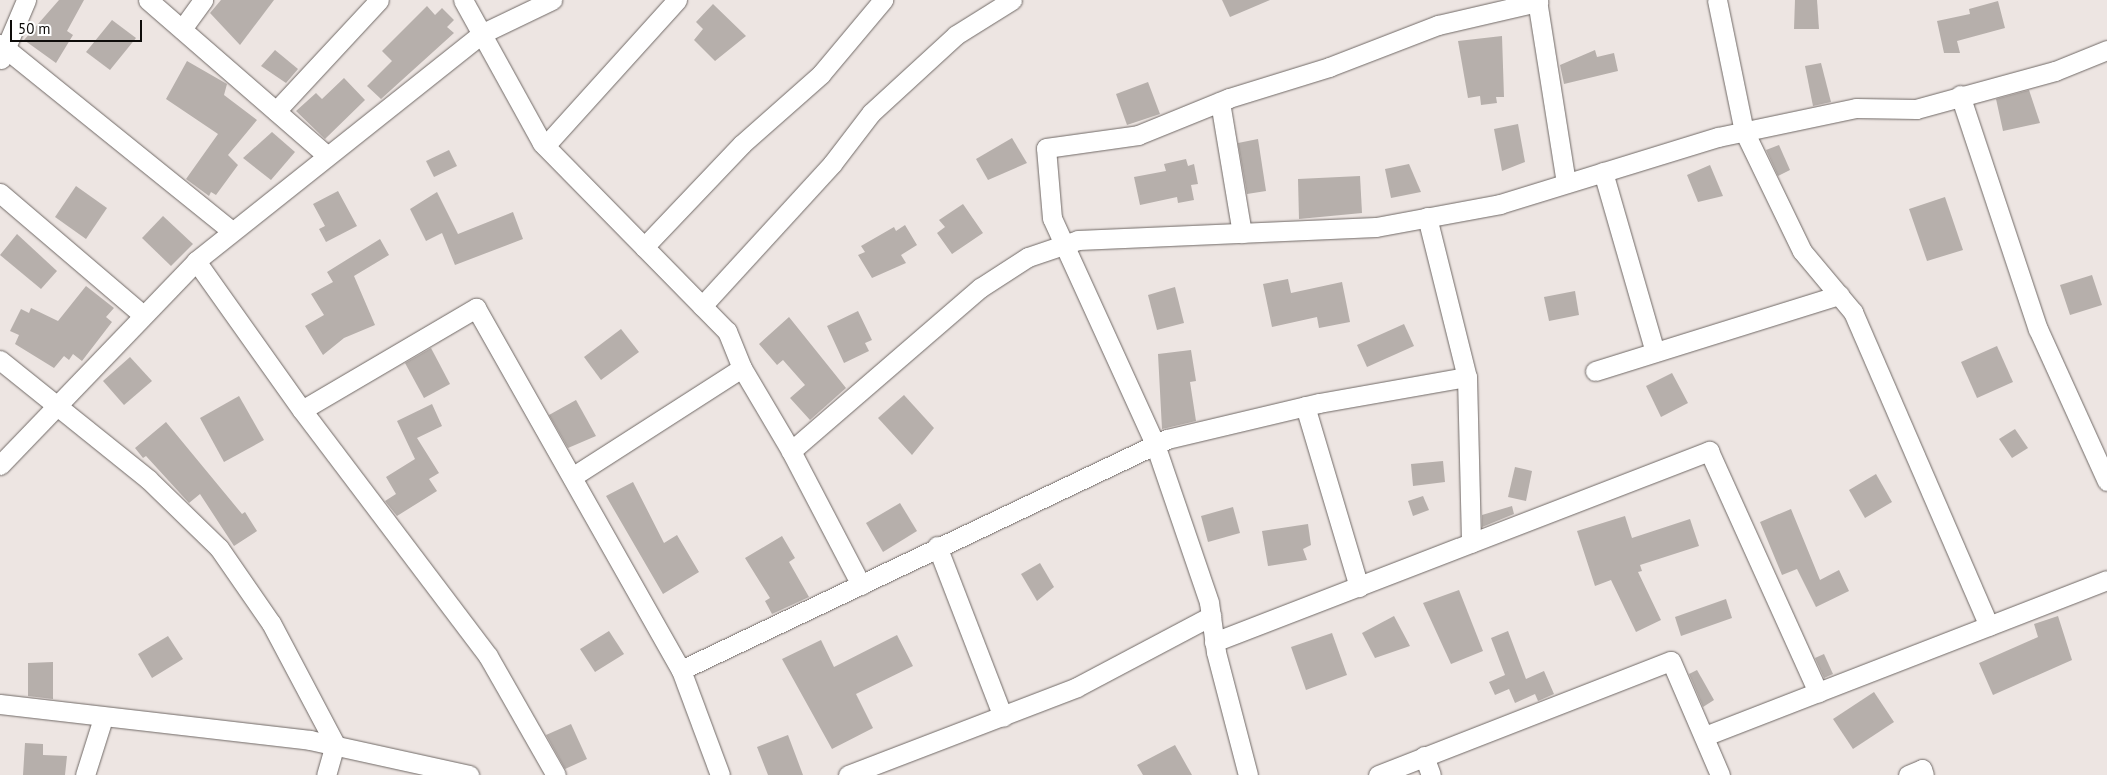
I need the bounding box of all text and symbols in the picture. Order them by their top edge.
scale bar [12,10,145,42]
text: 50 m [18,19,51,38]

